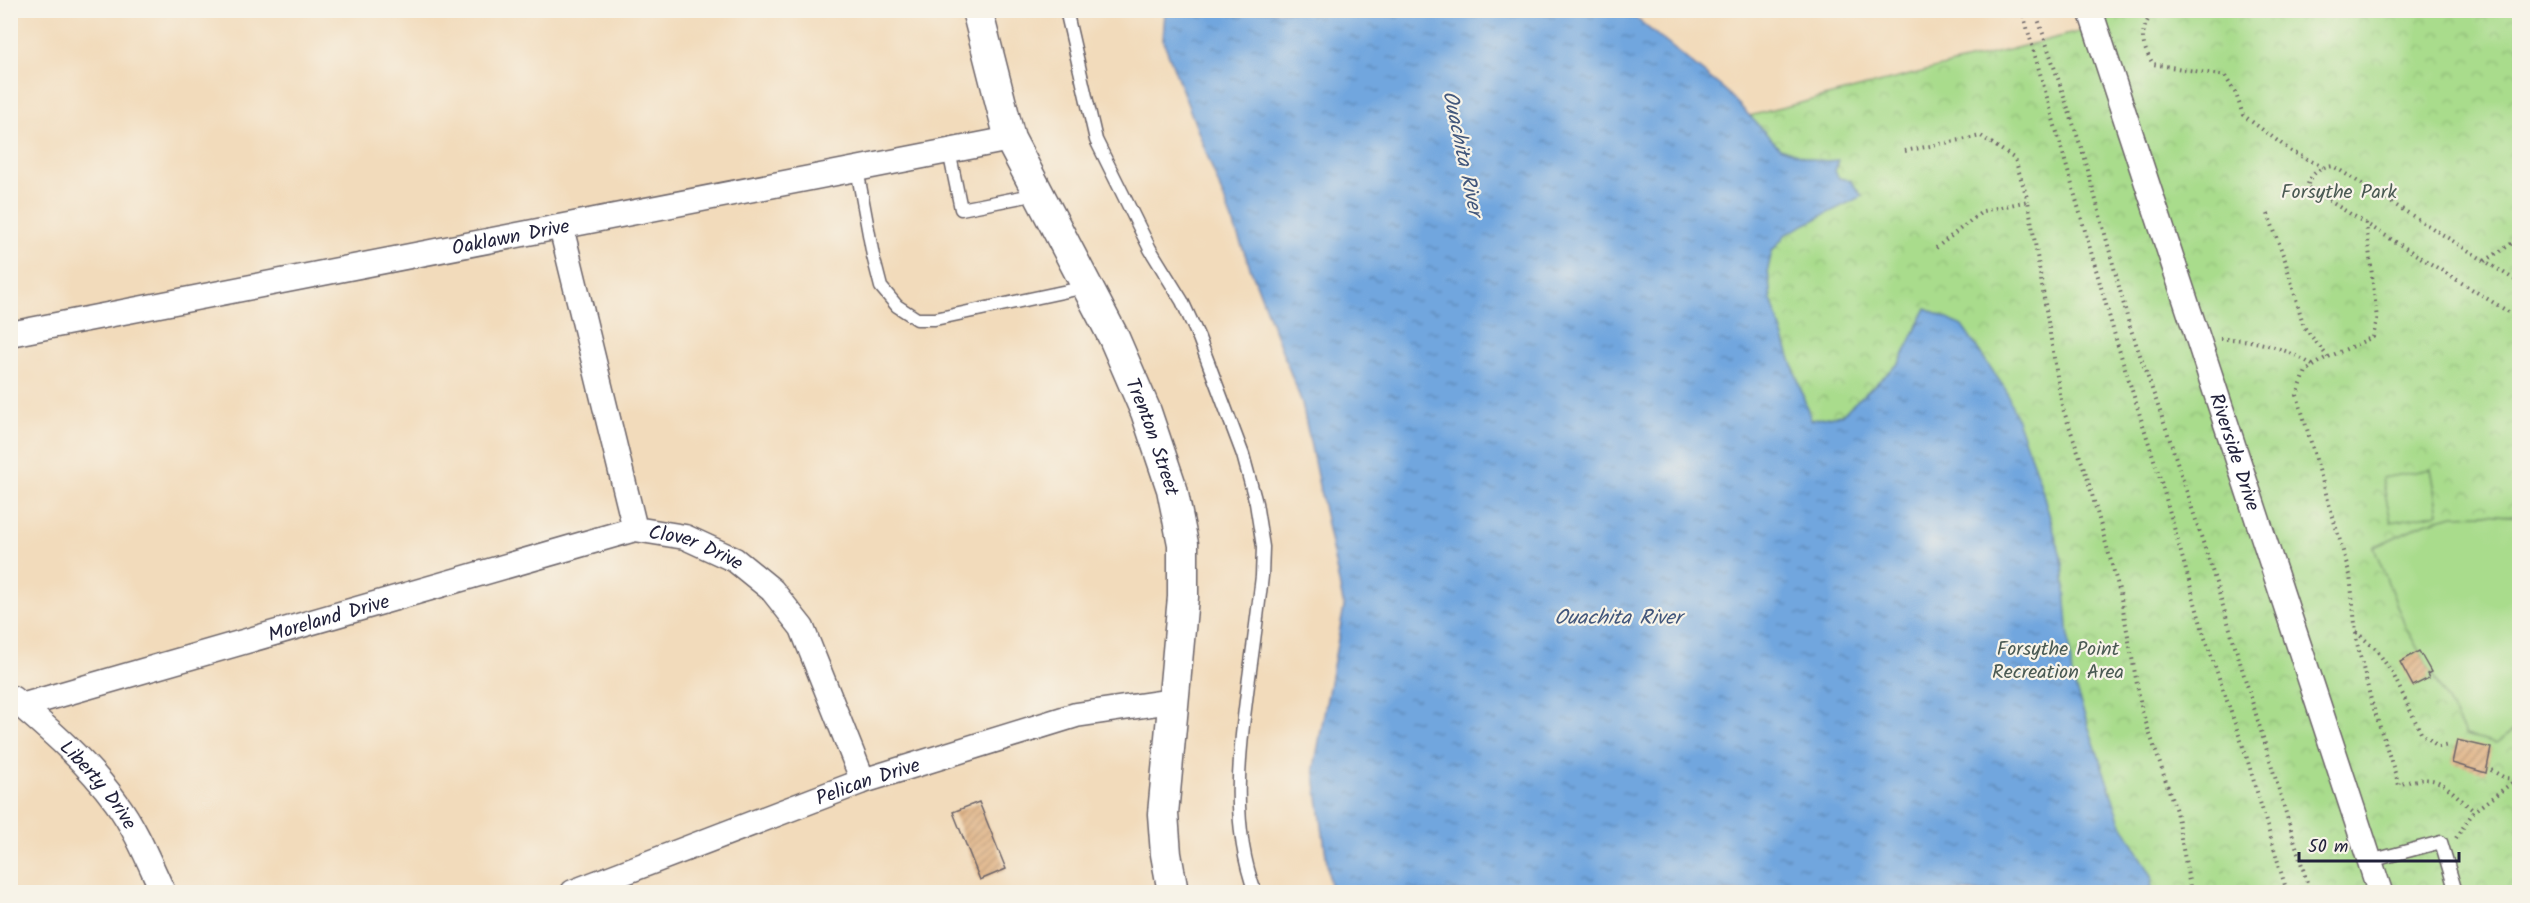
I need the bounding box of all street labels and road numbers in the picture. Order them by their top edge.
street label: Oaklawn Drive [449,211,573,265]
street label: Trenton Street [1115,373,1187,499]
street label: Riverside Drive [2199,389,2268,516]
street label: Clover Drive [646,517,750,579]
street label: Moreland Drive [264,587,394,652]
street label: Liberty Drive [51,733,144,836]
street label: Pelican Drive [812,750,924,816]

